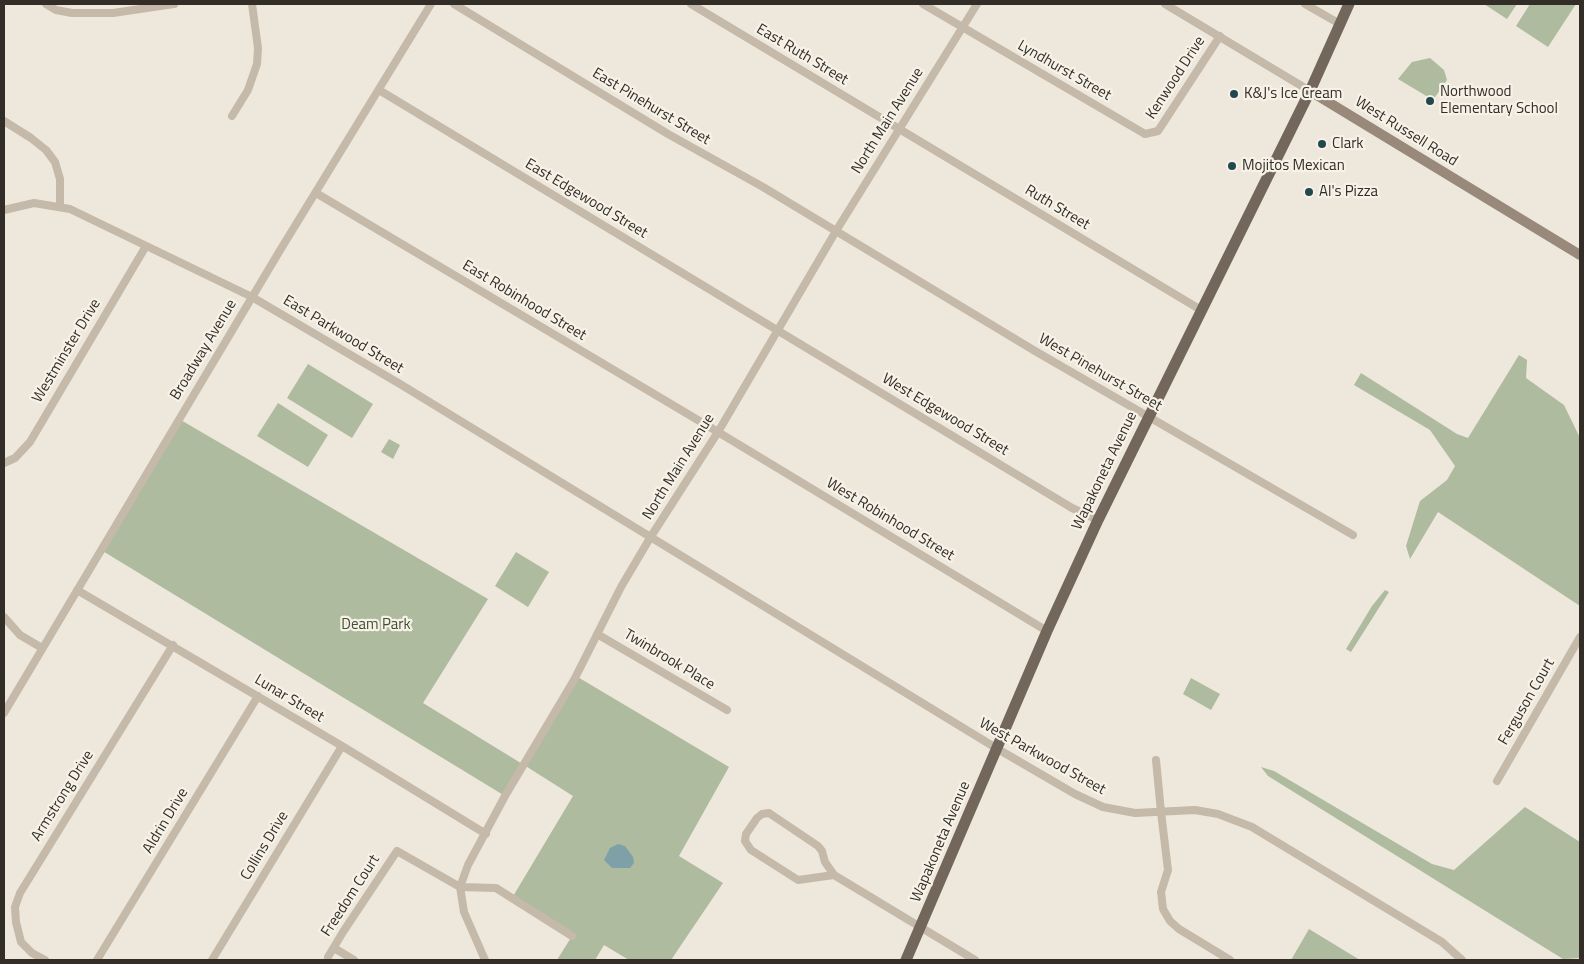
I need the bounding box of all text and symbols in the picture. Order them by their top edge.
street label: East Ruth Street [753,21,851,89]
street label: Kenwood Drive [1143,33,1209,123]
street label: Lyndhurst Street [1014,37,1114,105]
street label: East Pinehurst Street [589,65,713,149]
street label: North Main Avenue [848,65,928,177]
place label: Northwood Elementary School [1440,83,1558,118]
place label: K&J's Ice Cream [1244,85,1342,103]
marker: K&J's Ice Cream [1228,88,1240,100]
street label: West Russell Road [1351,93,1461,171]
marker: Northwood Elementary School [1424,95,1436,107]
place label: Clark [1332,135,1364,153]
marker: Clark [1316,138,1328,150]
street label: East Edgewood Street [521,155,651,243]
place label: Mojitos Mexican [1242,157,1345,175]
marker: Mojitos Mexican [1226,160,1238,172]
street label: Ruth Street [1021,182,1093,234]
place label: Al's Pizza [1319,183,1378,201]
marker: Al's Pizza [1303,186,1315,198]
street label: East Robinhood Street [459,257,589,345]
street label: East Parkwood Street [280,292,406,378]
street label: Westminster Drive [29,296,105,406]
street label: Broadway Avenue [167,297,241,403]
street label: West Pinehurst Street [1035,330,1165,416]
street label: West Edgewood Street [878,370,1012,460]
street label: Wapakoneta Avenue [1069,409,1141,533]
street label: North Main Avenue [639,411,719,523]
street label: West Robinhood Street [823,475,957,565]
park label: Deam Park [341,616,411,634]
street label: Twinbrook Place [620,626,718,694]
street label: Ferguson Court [1495,656,1559,748]
street label: Lunar Street [251,671,327,727]
street label: West Parkwood Street [976,715,1108,799]
street label: Armstrong Drive [28,747,98,845]
street label: Wapakoneta Avenue [907,779,975,905]
street label: Aldrin Drive [139,785,193,857]
street label: Collins Drive [237,808,293,884]
street label: Freedom Court [318,852,384,940]

